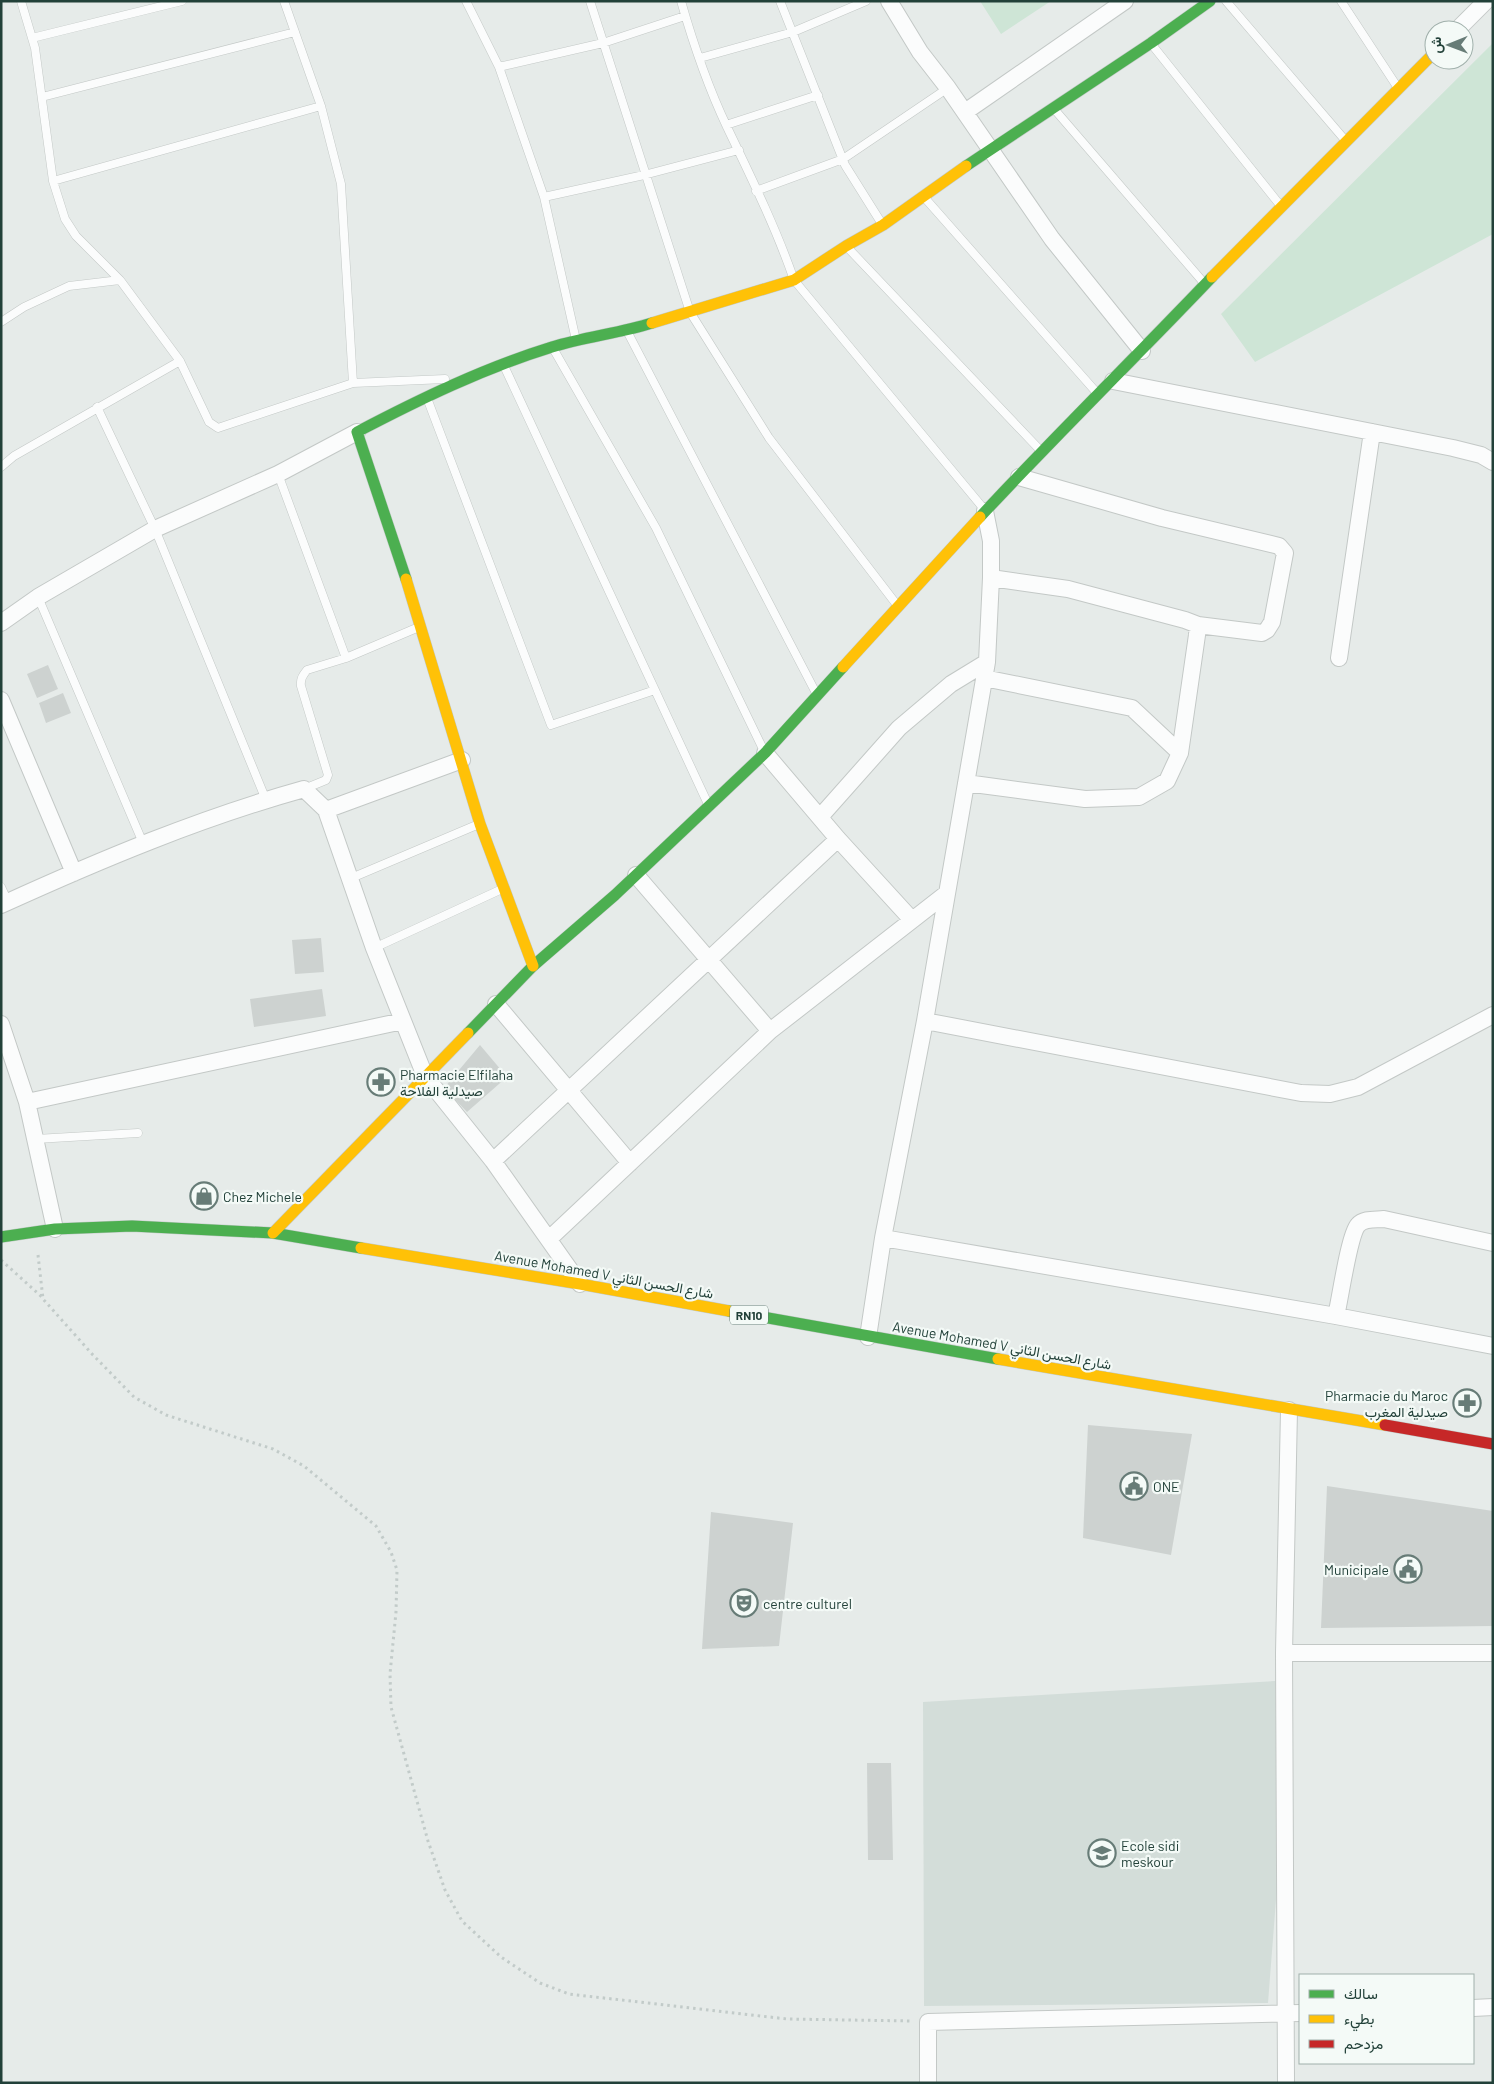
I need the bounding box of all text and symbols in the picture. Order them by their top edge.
north arrow [1424,20,1474,70]
text: ش [1427,36,1445,54]
place label: Pharmacie Elfilaha صيدلية الفلاحة [400,1066,513,1099]
pharmacy icon: Pharmacie Elfilaha صيدلية الفلاحة [366,1067,396,1097]
shop icon: Chez Michele [189,1181,219,1211]
place label: Chez Michele [223,1188,302,1205]
street label: Avenue Mohamed V شارع الحسن الثاني [493,1246,715,1306]
road number: RN10 [730,1306,768,1324]
street label: Avenue Mohamed V شارع الحسن الثاني [891,1317,1113,1377]
place label: Pharmacie du Maroc صيدلية المغرب [1325,1387,1448,1421]
pharmacy icon: Pharmacie du Maroc صيدلية المغرب [1452,1388,1482,1418]
public building icon: ONE [1119,1471,1149,1501]
place label: ONE [1153,1478,1179,1495]
public building icon: Municipale [1393,1554,1423,1584]
place label: Municipale [1324,1561,1389,1578]
theatre icon: centre culturel [729,1588,759,1618]
place label: centre culturel [763,1595,852,1612]
place label: Ecole sidi meskour [1121,1837,1179,1870]
school or university icon: Ecole sidi meskour [1087,1838,1117,1868]
legend [1299,1974,1474,2064]
text: سالك [1344,1984,1378,2002]
text: بطيء [1344,2009,1374,2032]
text: مزدحم [1344,2034,1383,2054]

